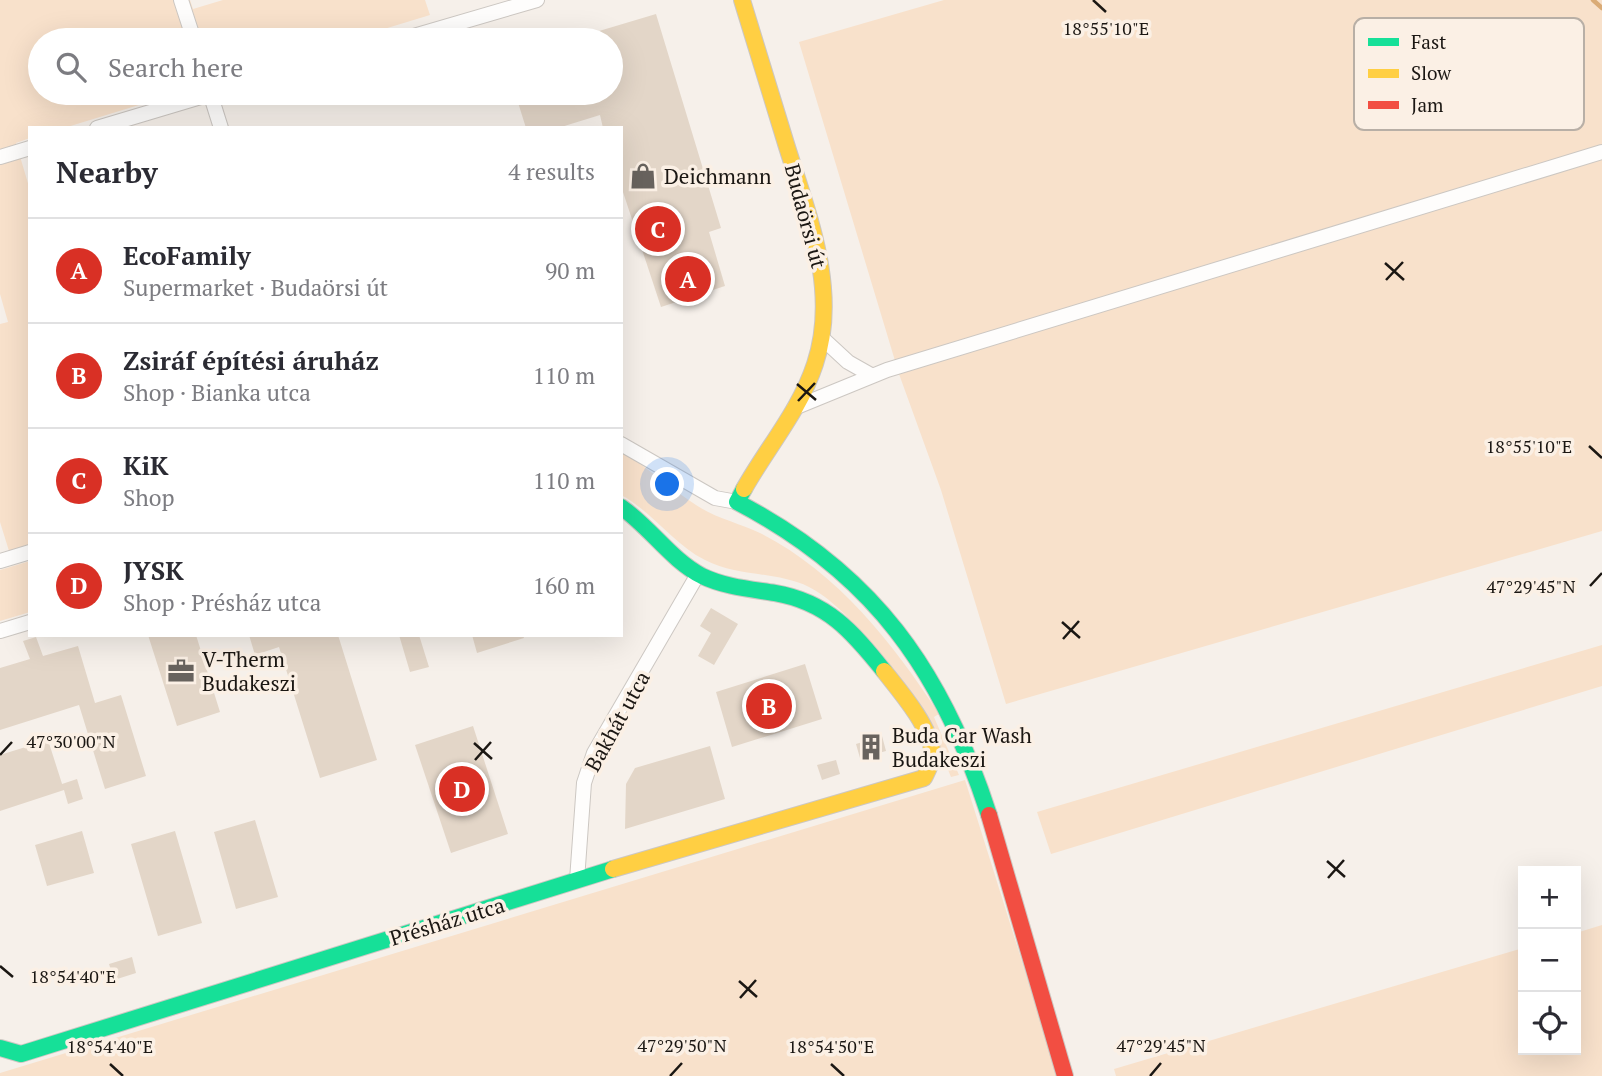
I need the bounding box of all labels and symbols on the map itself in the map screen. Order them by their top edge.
text: 18°55'10"E [1063,16,1149,40]
legend [1354,18,1584,130]
text: Fast [1411,29,1446,54]
text: Slow [1411,60,1452,85]
text: Jam [1411,92,1444,117]
shop icon: Deichmann [628,161,658,191]
street label: Budaörsi út [779,161,833,272]
place label: Deichmann [664,162,772,190]
pin: C [635,203,681,255]
pin: A [665,253,711,305]
text: 18°55'10"E [1486,434,1572,458]
your location [650,467,684,501]
text: 47°29'45"N [1486,574,1576,598]
place label: V-Therm Budakeszi [202,645,296,697]
office icon: V-Therm Budakeszi [166,656,196,686]
street label: Bakhát utca [578,666,656,776]
pin: B [746,680,792,732]
place label: Buda Car Wash Budakeszi [892,721,1032,773]
text: 47°30'00"N [26,729,116,753]
building icon: Buda Car Wash Budakeszi [856,732,886,762]
pin: D [439,763,485,815]
street label: Présház utca [386,890,508,952]
text: 18°54'40"E [30,964,116,988]
text: 47°29'50"N [637,1033,727,1057]
text: 47°29'45"N [1116,1033,1206,1057]
text: 18°54'40"E [67,1034,153,1058]
text: 18°54'50"E [788,1034,874,1058]

